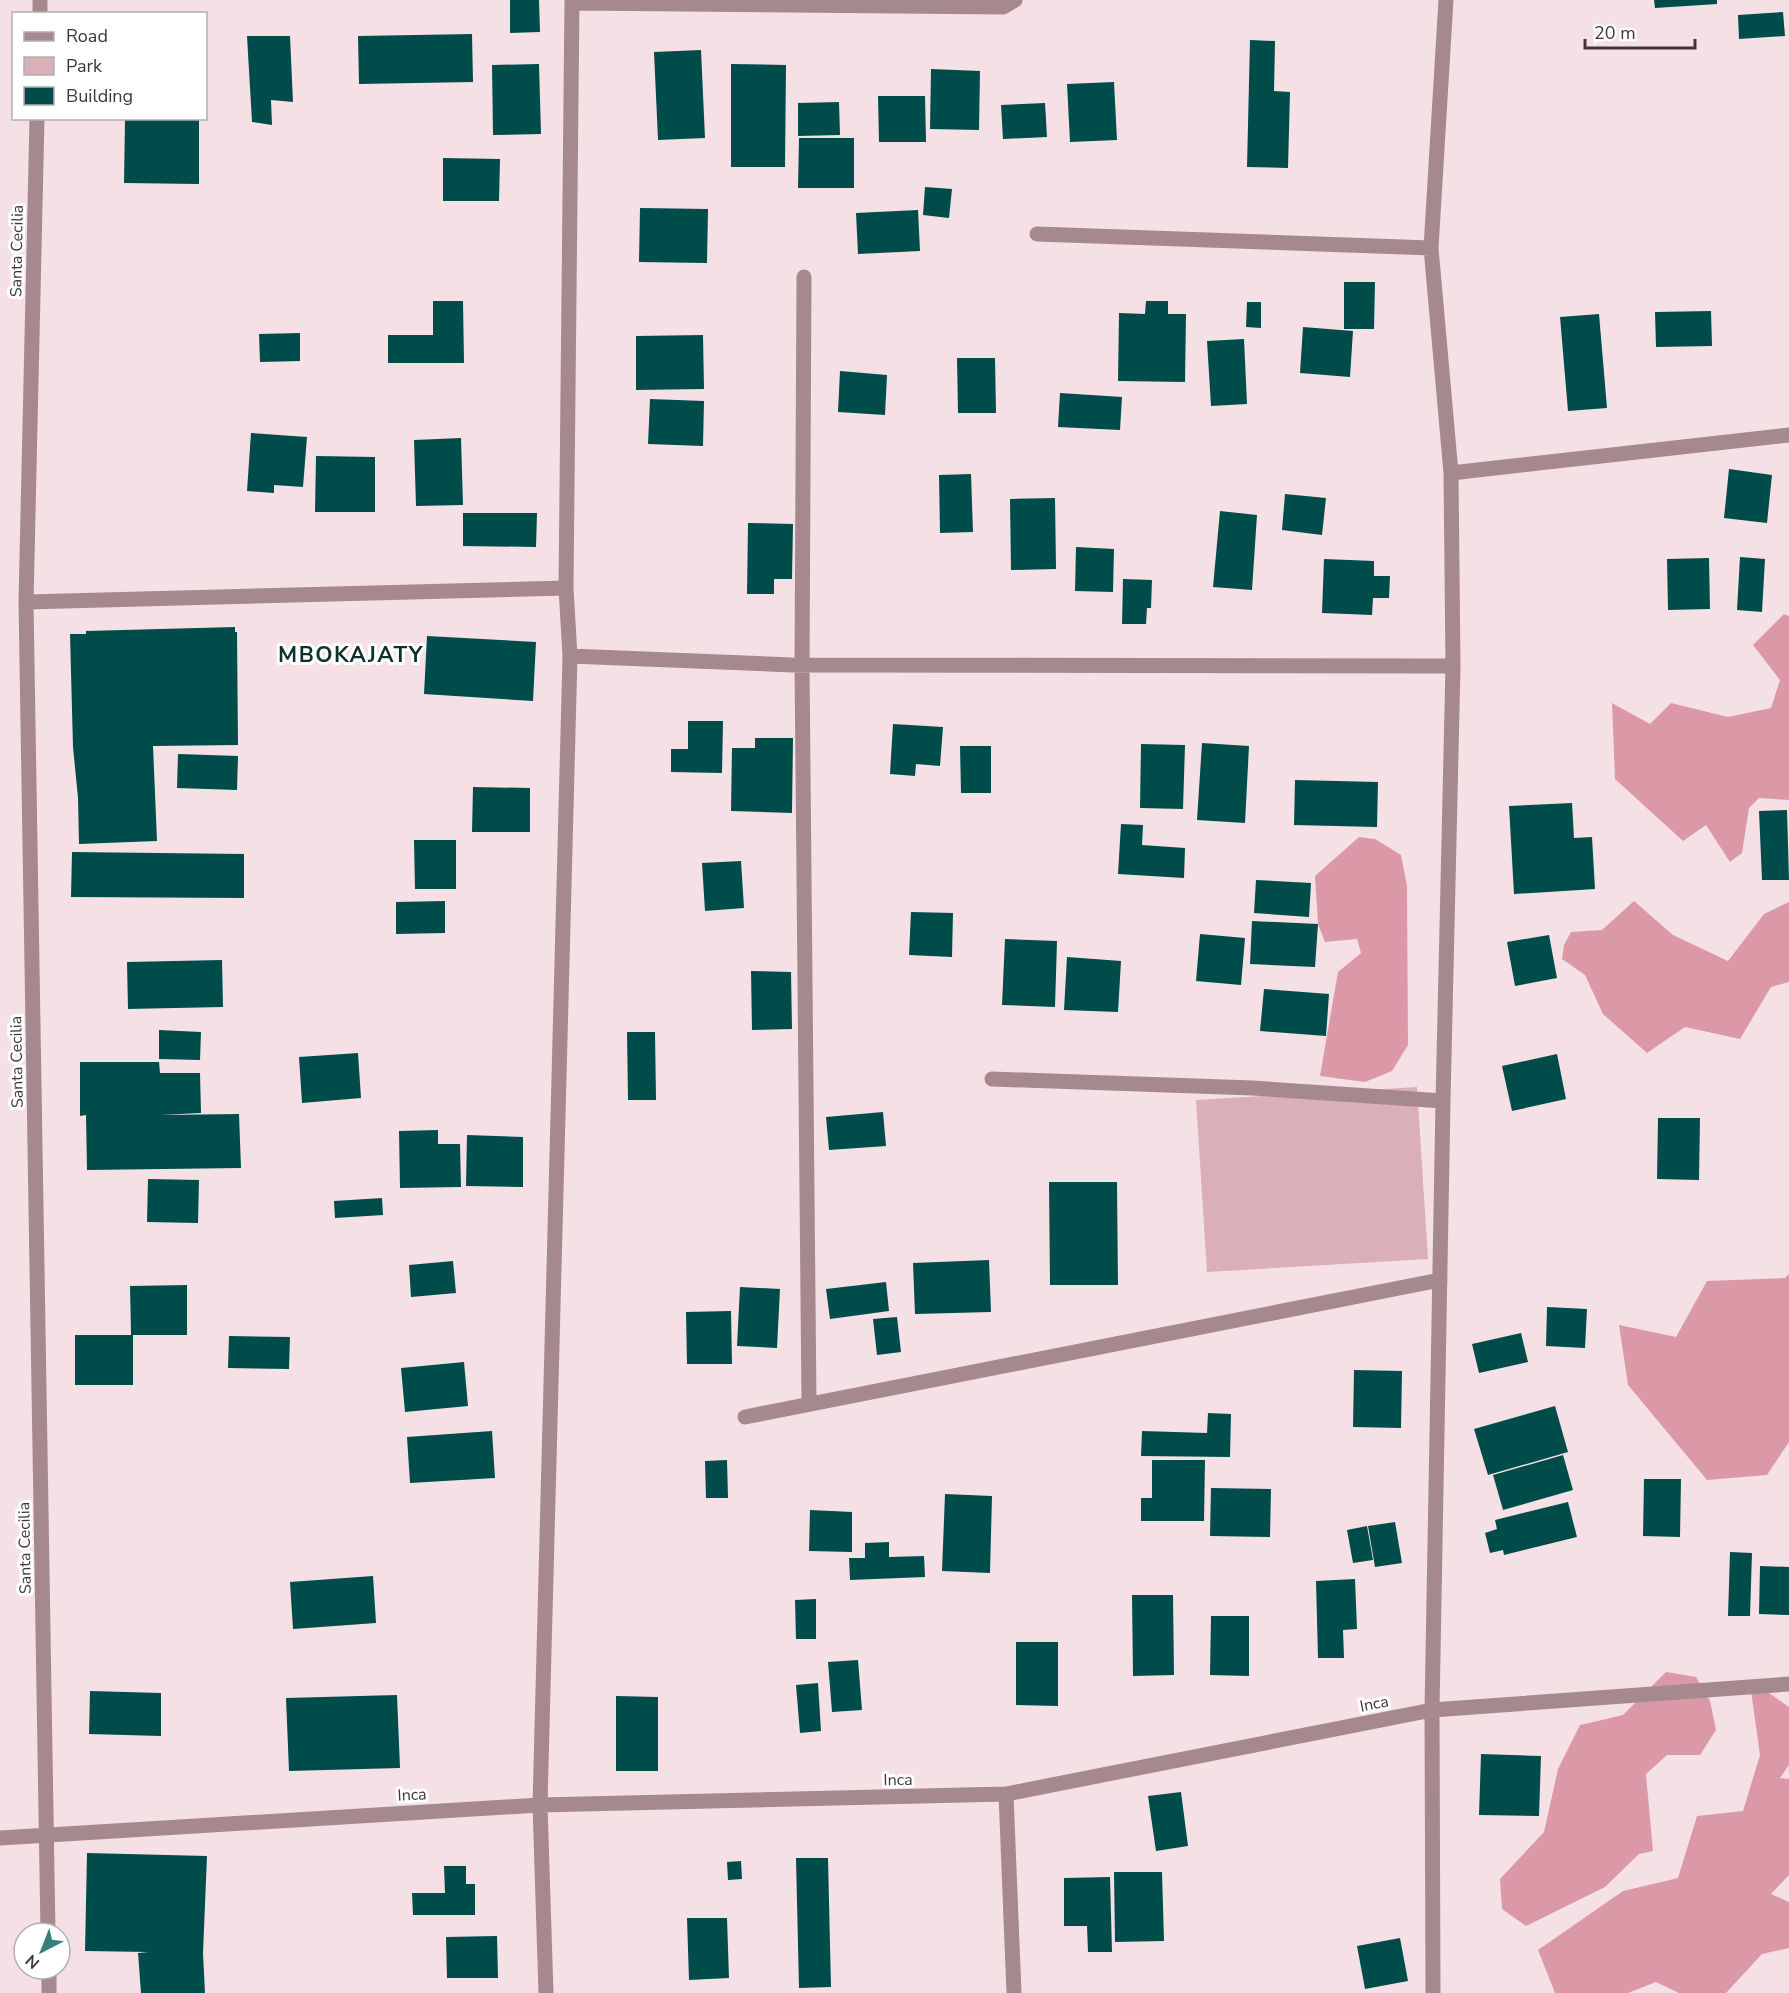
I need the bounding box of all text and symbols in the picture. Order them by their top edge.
legend [12,12,207,120]
scale bar [1585,12,1694,50]
text: 20 m [1594,21,1636,45]
text: Road [66,24,108,48]
text: Park [66,54,103,78]
text: Building [66,84,133,108]
street label: Santa Cecilia [5,205,29,297]
district label: MBOKAJATY [278,640,424,670]
street label: Santa Cecilia [5,1016,29,1108]
street label: Santa Cecilia [13,1502,37,1594]
street label: Inca [1358,1690,1391,1718]
street label: Inca [883,1769,913,1791]
street label: Inca [397,1783,427,1807]
north arrow [12,1921,72,1981]
text: N [21,1949,44,1974]

